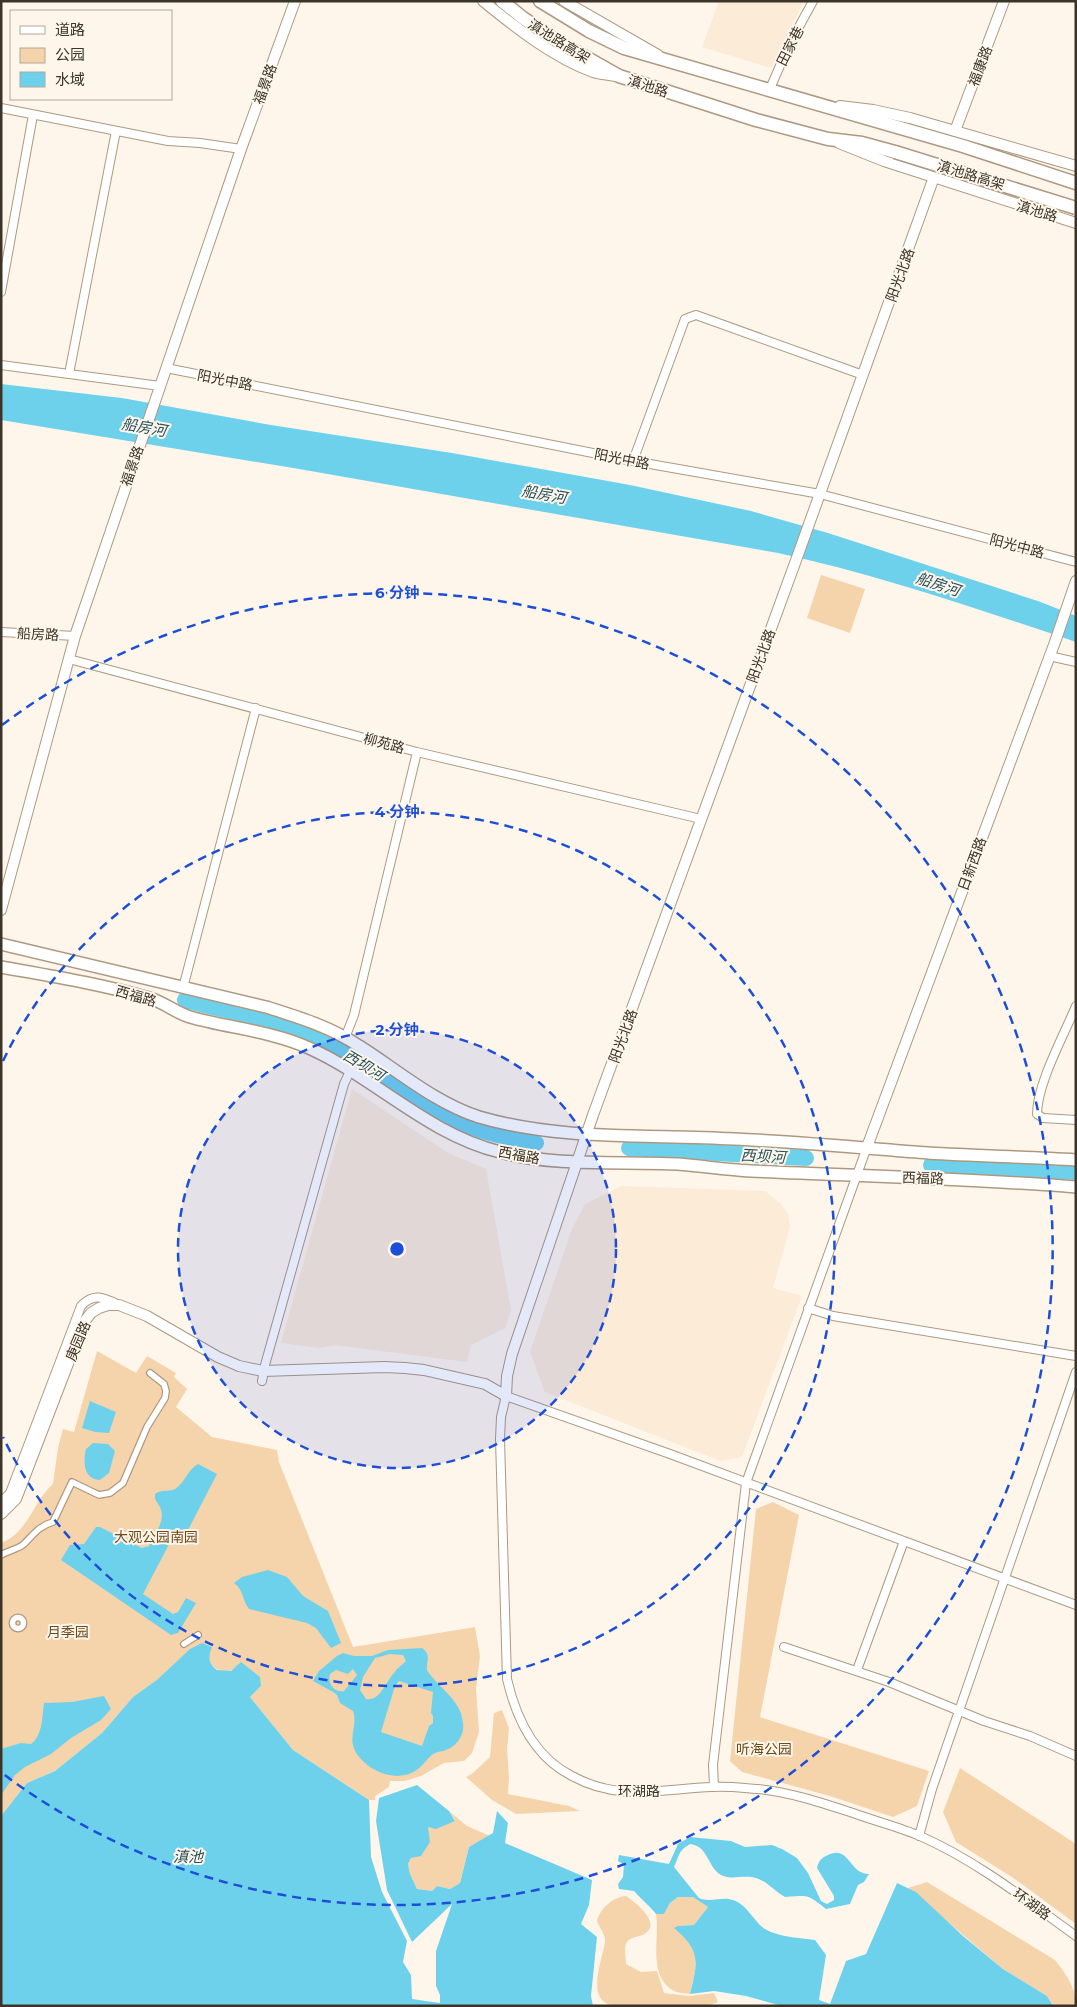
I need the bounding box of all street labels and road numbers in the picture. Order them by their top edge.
street label: 滇池路高架 [525,15,593,67]
street label: 田家巷 [772,23,808,69]
street label: 福康路 [964,43,996,89]
street label: 福景路 [249,61,281,107]
street label: 滇池路 [625,71,671,101]
street label: 滇池路高架 [935,156,1007,194]
street label: 滇池路 [1014,196,1060,226]
street label: 阳光北路 [882,246,918,304]
street label: 阳光中路 [196,366,254,394]
street label: 福景路 [117,443,147,489]
street label: 阳光中路 [593,445,651,473]
street label: 阳光中路 [988,530,1046,562]
street label: 船房路 [17,624,59,644]
street label: 阳光北路 [743,627,779,685]
street label: 柳苑路 [361,729,407,757]
street label: 日新西路 [954,835,990,893]
street label: 西福路 [113,982,159,1010]
street label: 阳光北路 [605,1007,641,1065]
street label: 西福路 [497,1142,541,1168]
street label: 西福路 [902,1168,944,1188]
street label: 庚园路 [62,1318,94,1364]
street label: 环湖路 [618,1782,660,1800]
street label: 环湖路 [1010,1884,1054,1924]

